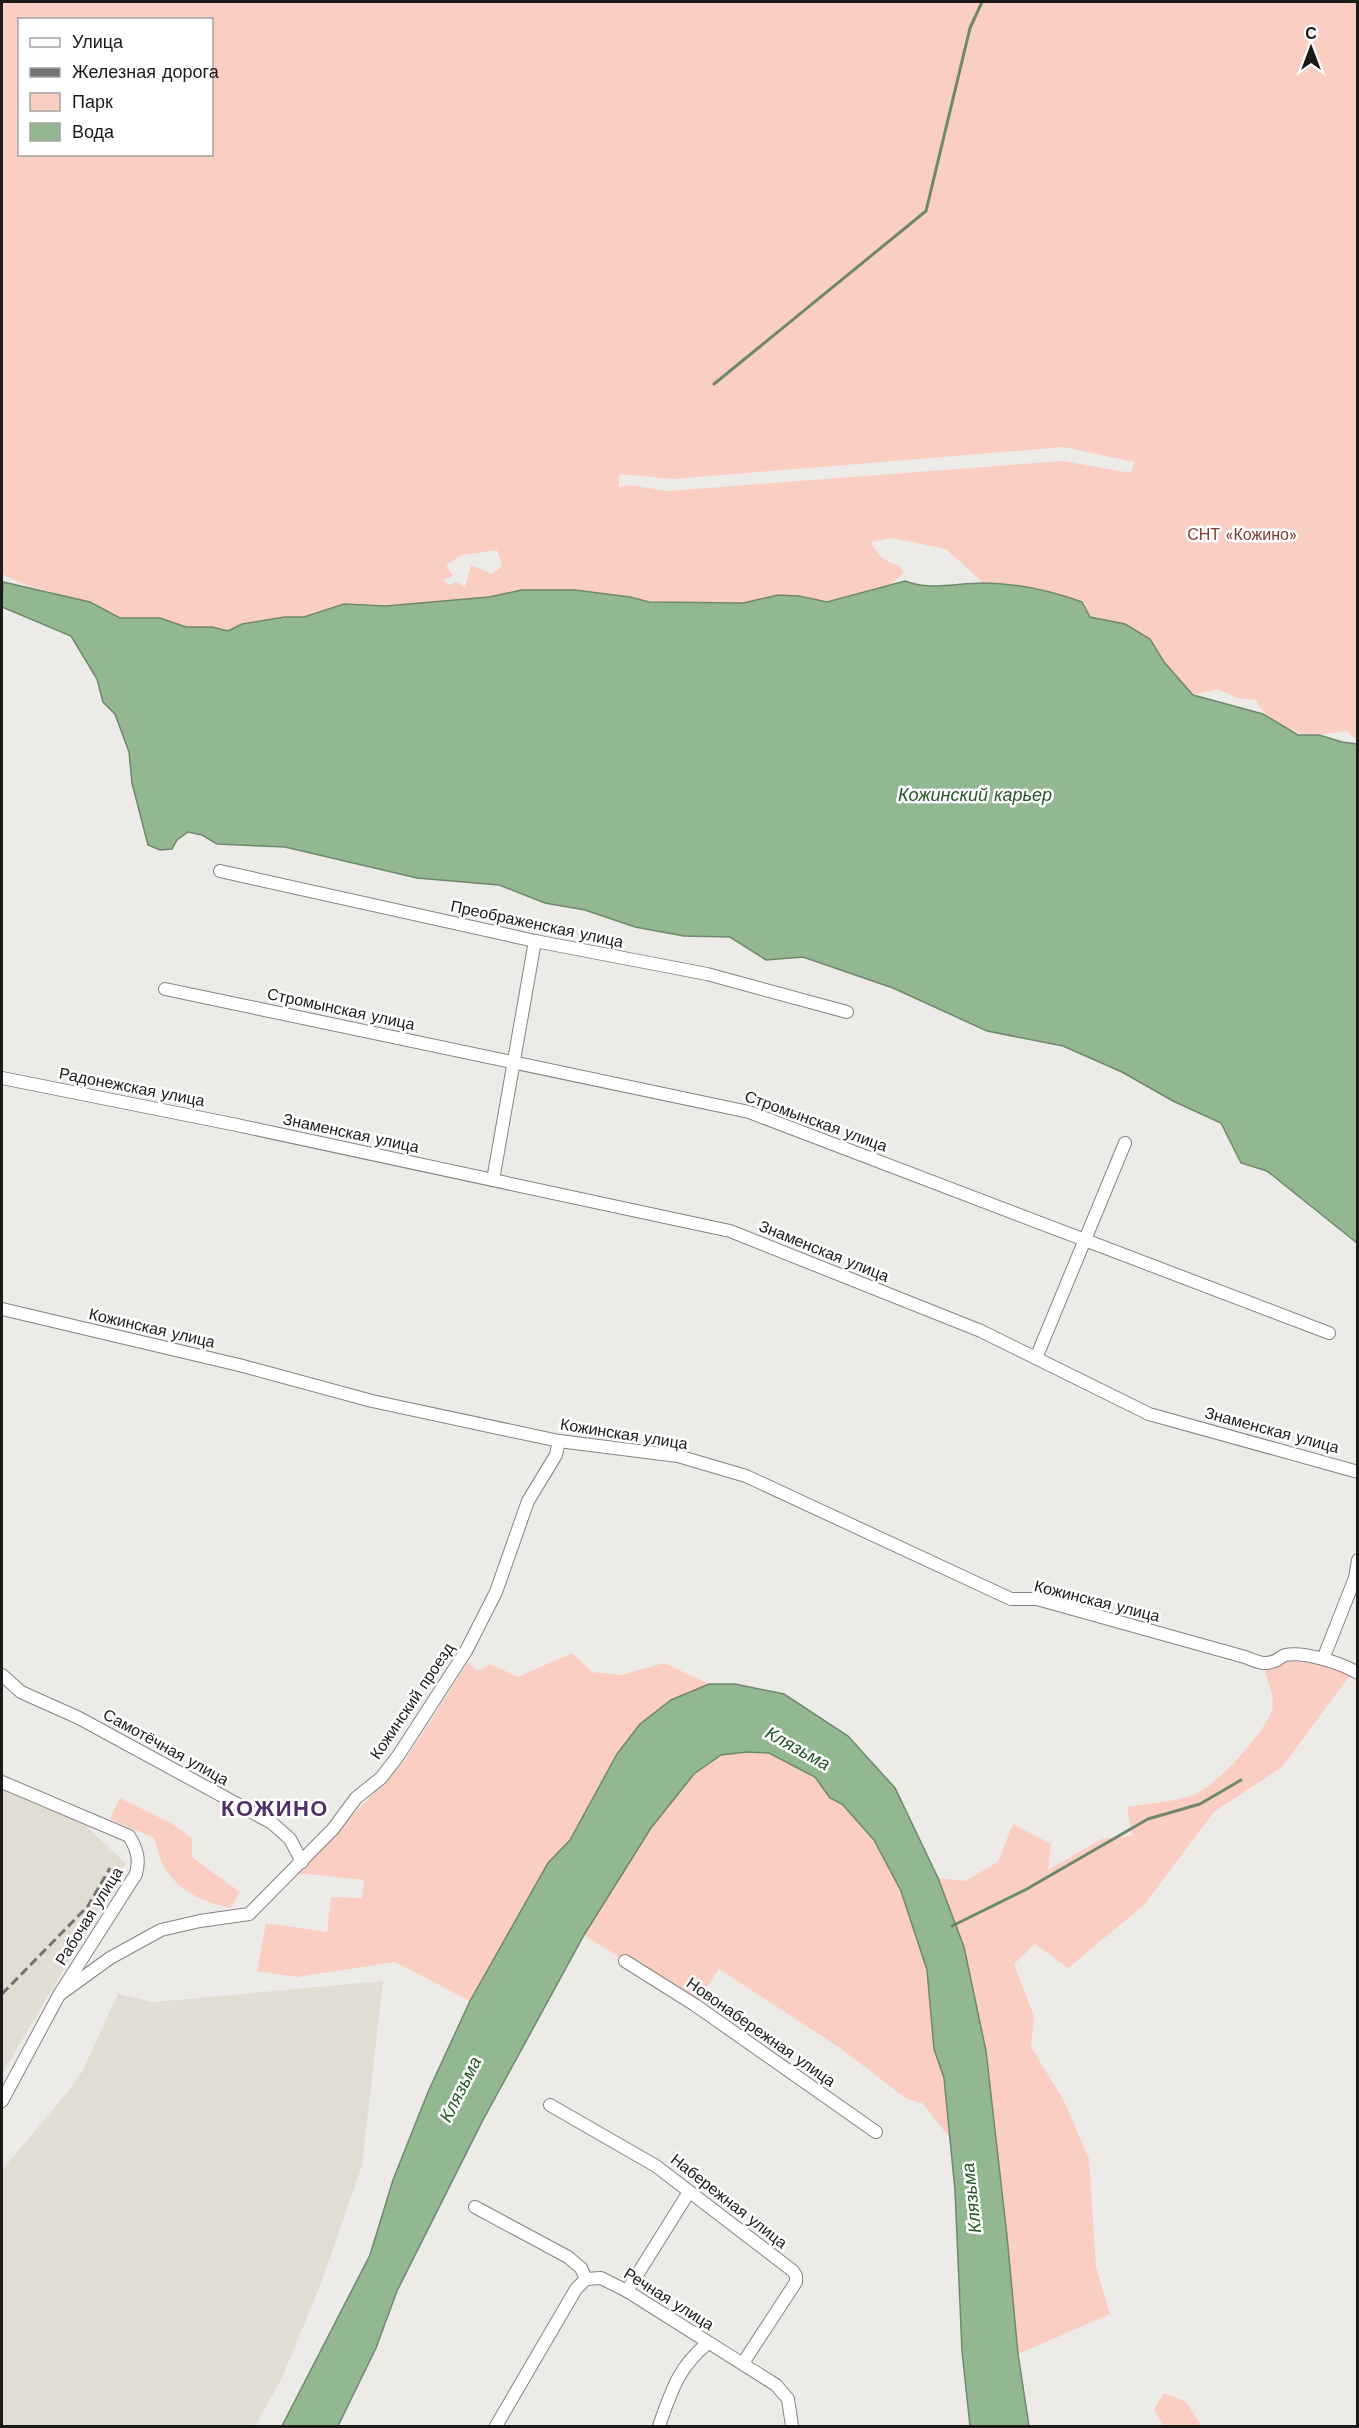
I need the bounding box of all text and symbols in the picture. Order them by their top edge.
legend [18,18,213,156]
north arrow [1281,18,1341,78]
text: С [1305,24,1317,43]
text: Улица [72,31,124,52]
text: Железная дорога [72,61,220,82]
text: Парк [72,91,113,112]
text: Вода [72,121,115,142]
park label: СНТ «Кожино» [1187,525,1297,544]
water label: Кожинский карьер [898,784,1052,805]
street label: Преображенская улица [449,896,625,952]
street label: Стромынская улица [265,984,417,1034]
street label: Радонежская улица [58,1064,206,1110]
street label: Стромынская улица [742,1086,890,1156]
street label: Знаменская улица [281,1109,421,1157]
street label: Знаменская улица [756,1216,892,1286]
street label: Кожинская улица [87,1304,217,1352]
street label: Знаменская улица [1203,1403,1341,1457]
street label: Кожинская улица [559,1415,689,1453]
street label: Кожинская улица [1032,1576,1162,1626]
street label: Кожинский проезд [366,1639,458,1763]
street label: Самотёчная улица [100,1705,232,1789]
water label: Клязьма [762,1722,834,1774]
district label: КОЖИНО [221,1796,329,1821]
street label: Рабочая улица [51,1863,127,1969]
street label: Новонабережная улица [683,1973,839,2091]
water label: Клязьма [435,2053,485,2125]
street label: Набережная улица [667,2150,791,2252]
water label: Клязьма [957,2162,985,2234]
street label: Речная улица [620,2264,718,2334]

